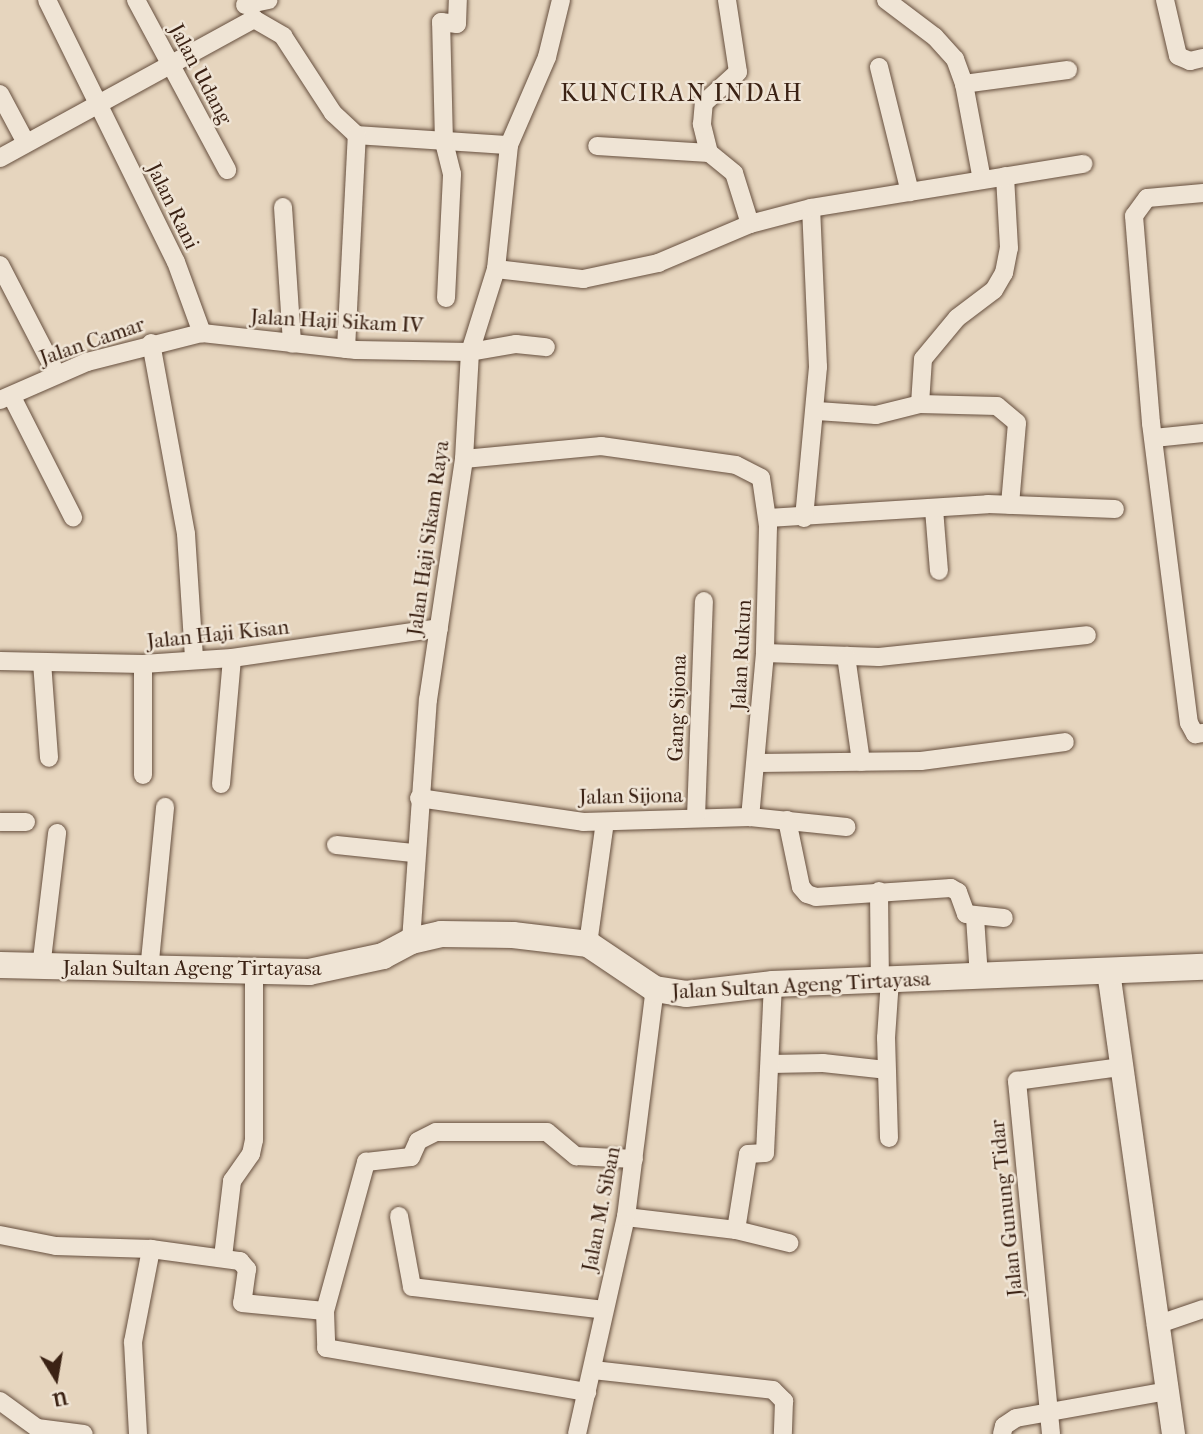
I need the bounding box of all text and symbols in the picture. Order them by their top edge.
street label: Jalan Udang [164,19,238,129]
district label: KUNCIRAN INDAH [562,80,802,108]
street label: Jalan Rani [141,159,205,253]
street label: Jalan Haji Sikam IV [250,304,424,338]
street label: Jalan Camar [36,311,148,371]
street label: Jalan Haji Sikam Raya [402,439,454,637]
street label: Jalan Rukun [726,599,756,711]
street label: Jalan Haji Kisan [146,614,290,654]
street label: Gang Sijona [663,654,691,762]
street label: Jalan Sijona [579,782,683,810]
street label: Jalan Sultan Ageng Tirtayasa [63,955,321,981]
street label: Jalan Sultan Ageng Tirtayasa [671,966,931,1004]
street label: Jalan Gunung Tidar [984,1118,1028,1298]
street label: Jalan M. Siban [577,1144,625,1274]
north arrow [21,1343,91,1413]
text: U [51,1386,69,1411]

